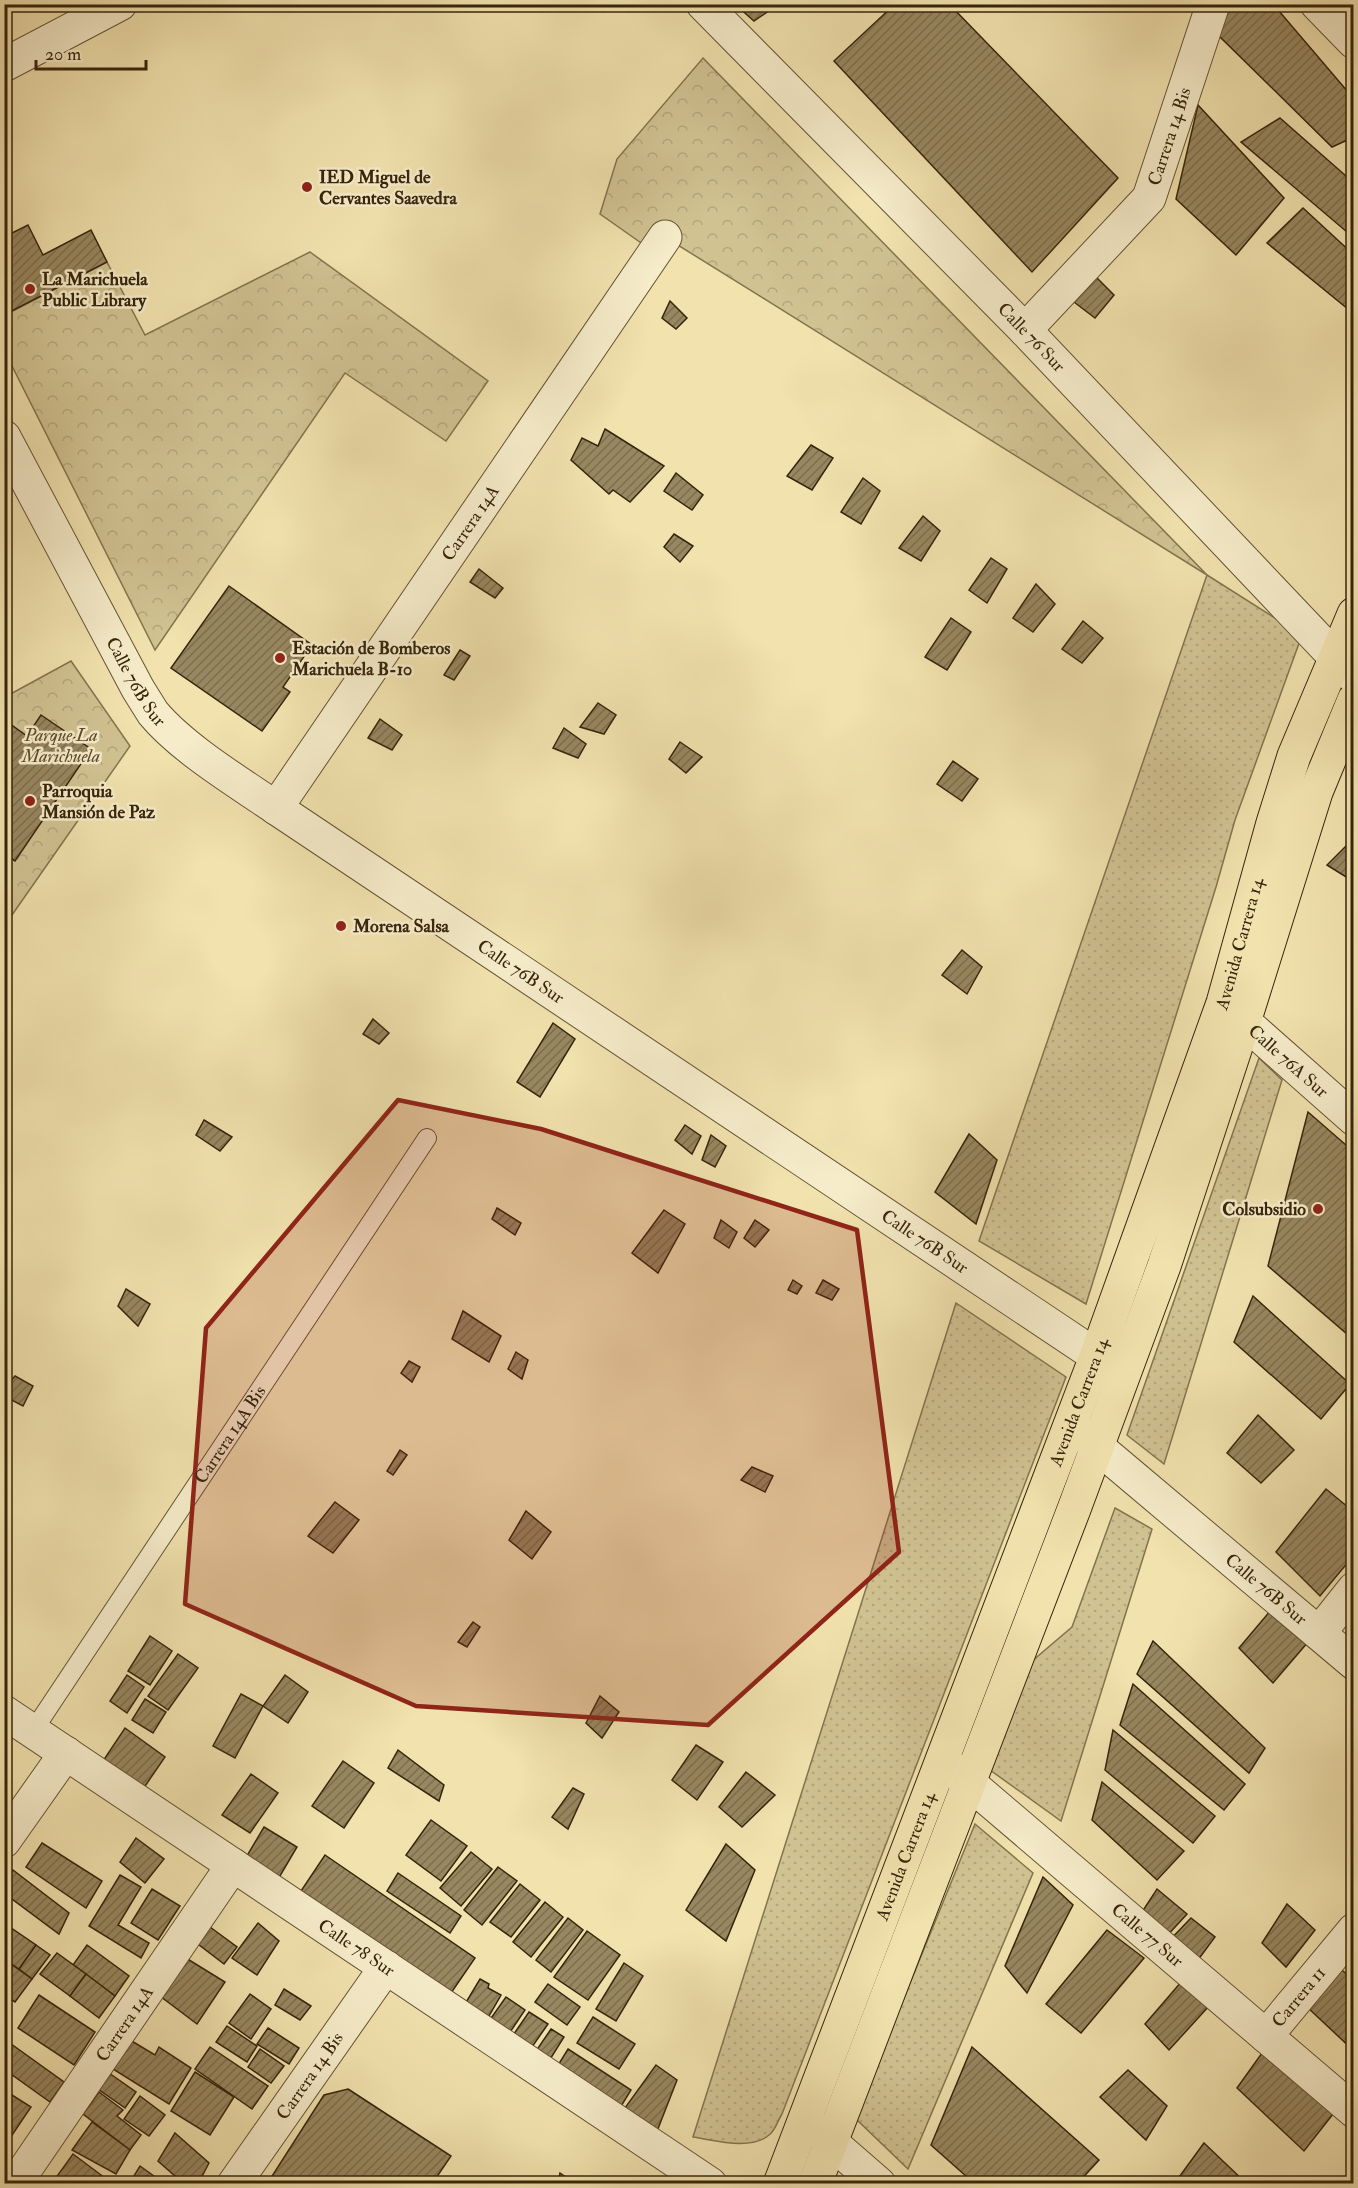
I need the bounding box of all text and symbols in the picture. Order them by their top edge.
scale bar [36,33,146,71]
text: 20 m [45,43,81,66]
street label: Carrera 14 Bis [1142,84,1196,188]
place label: IED Miguel de Cervantes Saavedra [319,166,457,210]
marker: IED Miguel de Cervantes Saavedra [300,180,314,194]
place label: La Marichuela Public Library [42,268,148,312]
marker: La Marichuela Public Library [23,282,37,296]
street label: Calle 76 Sur [993,298,1071,377]
street label: Carrera 14A [436,480,505,565]
street label: Calle 76B Sur [101,633,171,732]
place label: Estación de Bomberos Marichuela B-10 [291,637,450,681]
marker: Estación de Bomberos Marichuela B-10 [273,651,287,665]
park label: Parque La Marichuela [21,724,100,768]
place label: Parroquia Mansión de Paz [41,780,155,824]
marker: Parroquia Mansión de Paz [23,794,37,808]
street label: Avenida Carrera 14 [1210,874,1269,1014]
place label: Morena Salsa [352,915,450,938]
marker: Morena Salsa [334,919,348,933]
street label: Calle 76B Sur [473,934,569,1009]
street label: Calle 76A Sur [1243,1019,1334,1103]
place label: Colsubsidio [1222,1198,1306,1221]
marker: Colsubsidio [1311,1202,1325,1216]
street label: Calle 76B Sur [877,1204,973,1279]
street label: Avenida Carrera 14 [1043,1334,1114,1471]
street label: Carrera 14A Bis [189,1381,271,1488]
street label: Calle 76B Sur [1221,1548,1312,1630]
street label: Avenida Carrera 14 [870,1787,941,1925]
street label: Calle 77 Sur [1107,1898,1188,1972]
street label: Calle 78 Sur [314,1914,399,1982]
street label: Carrera 11 [1267,1962,1330,2032]
street label: Carrera 14A [90,1981,159,2066]
street label: Carrera 14 Bis [271,2028,348,2124]

